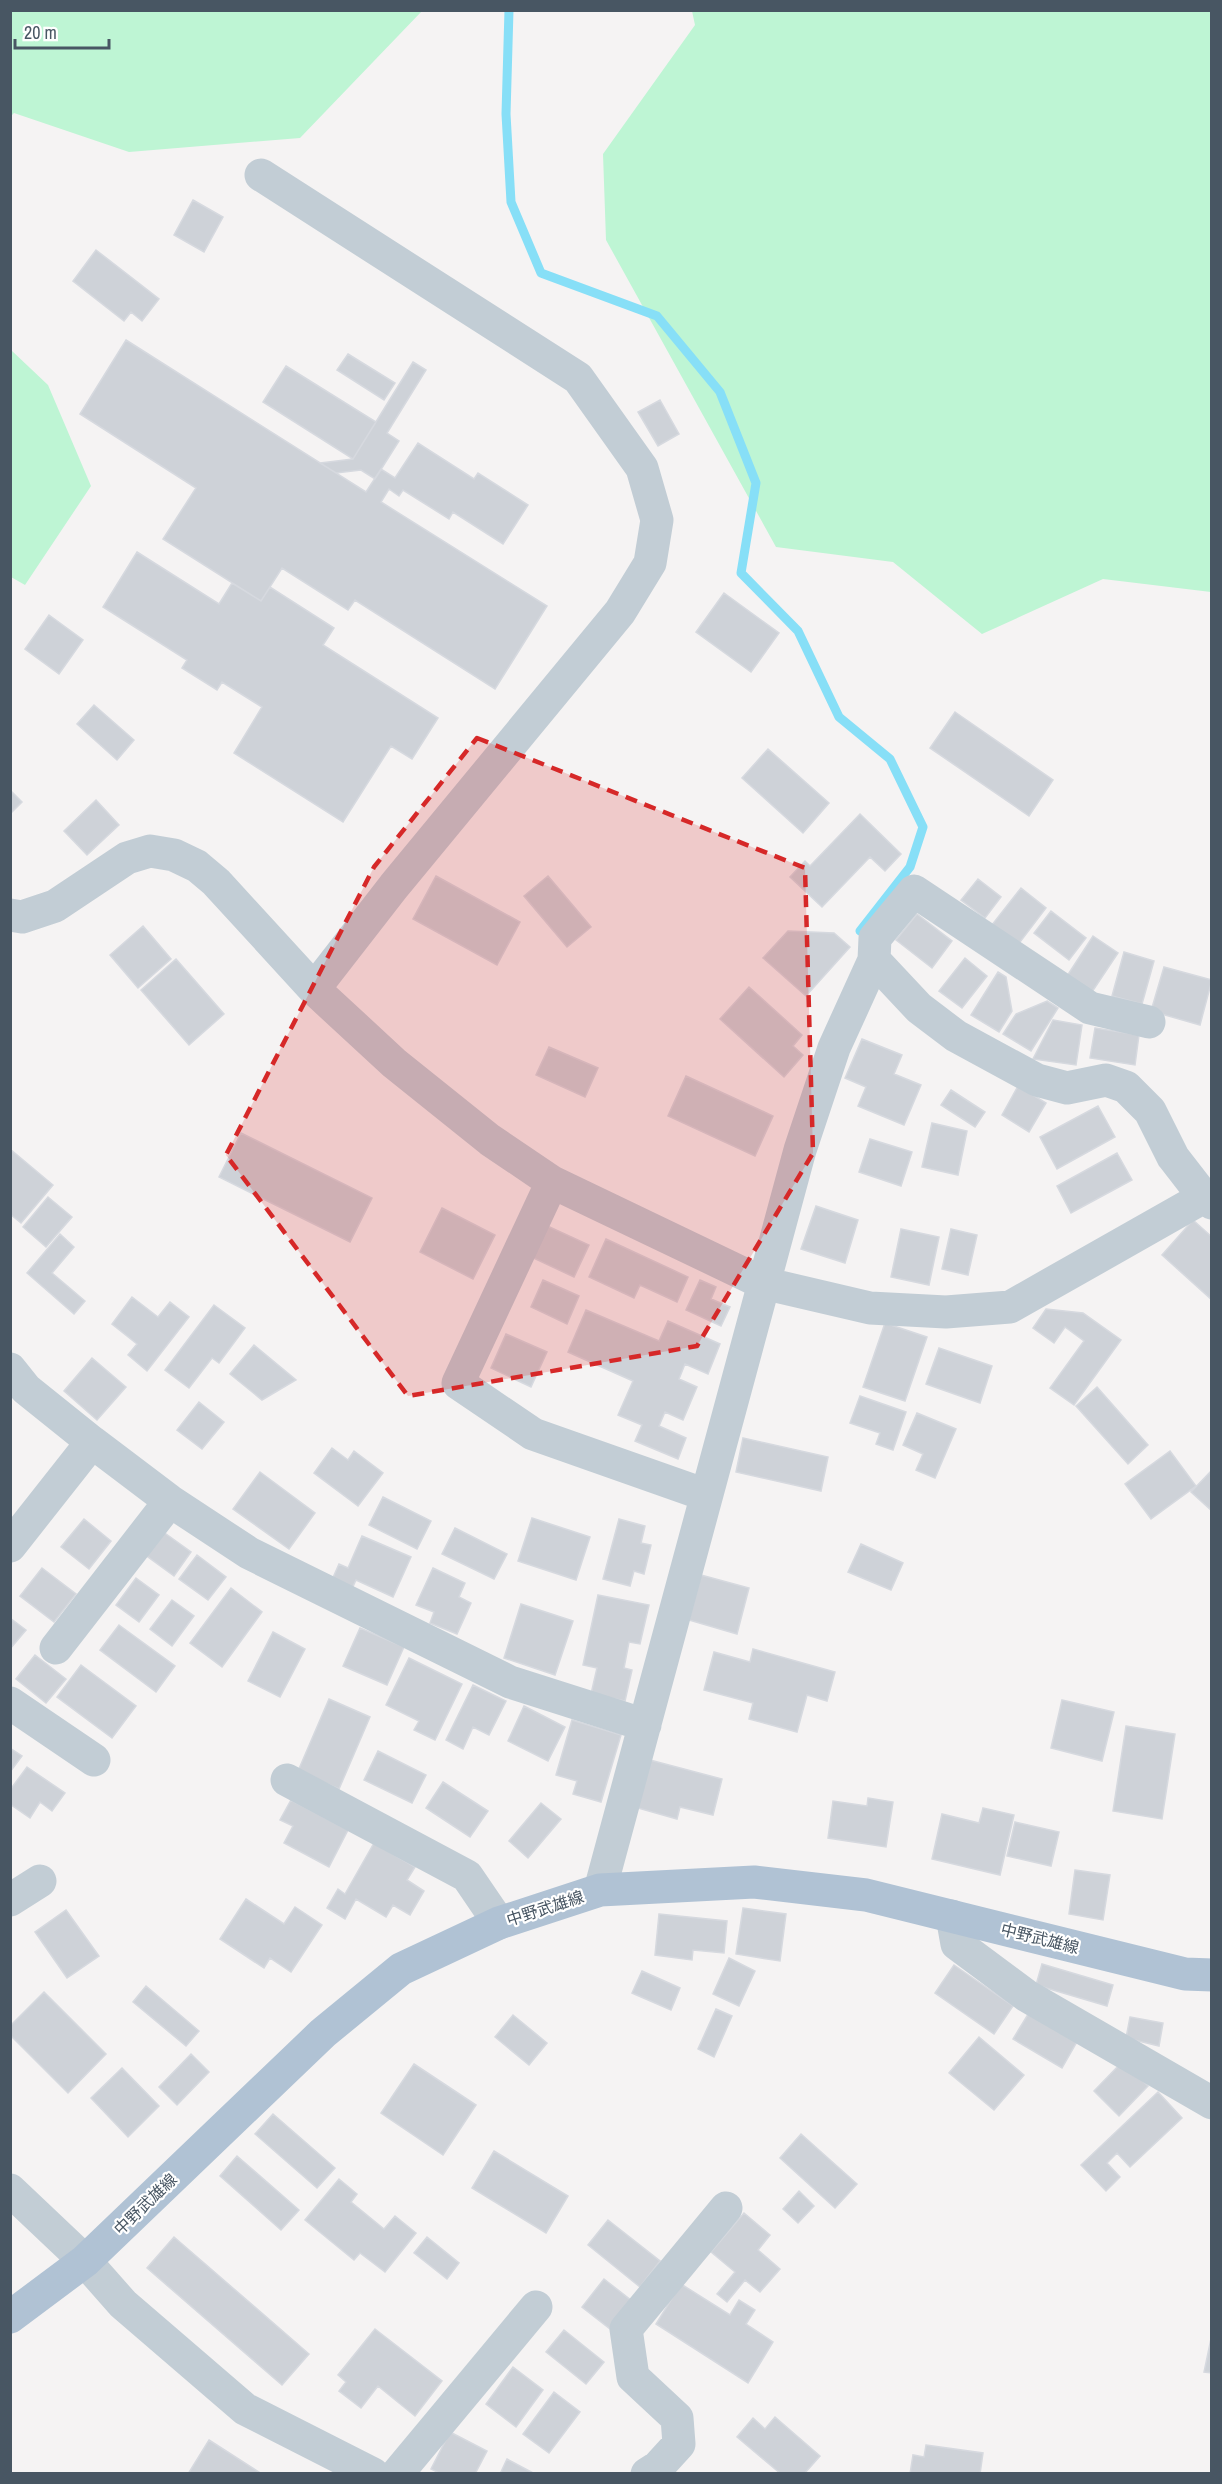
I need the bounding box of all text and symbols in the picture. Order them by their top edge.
scale bar [15,12,110,50]
text: 20 m [24,20,57,45]
street label: 中野武雄線 [504,1885,586,1931]
street label: 中野武雄線 [999,1918,1081,1958]
street label: 中野武雄線 [109,2168,181,2240]

